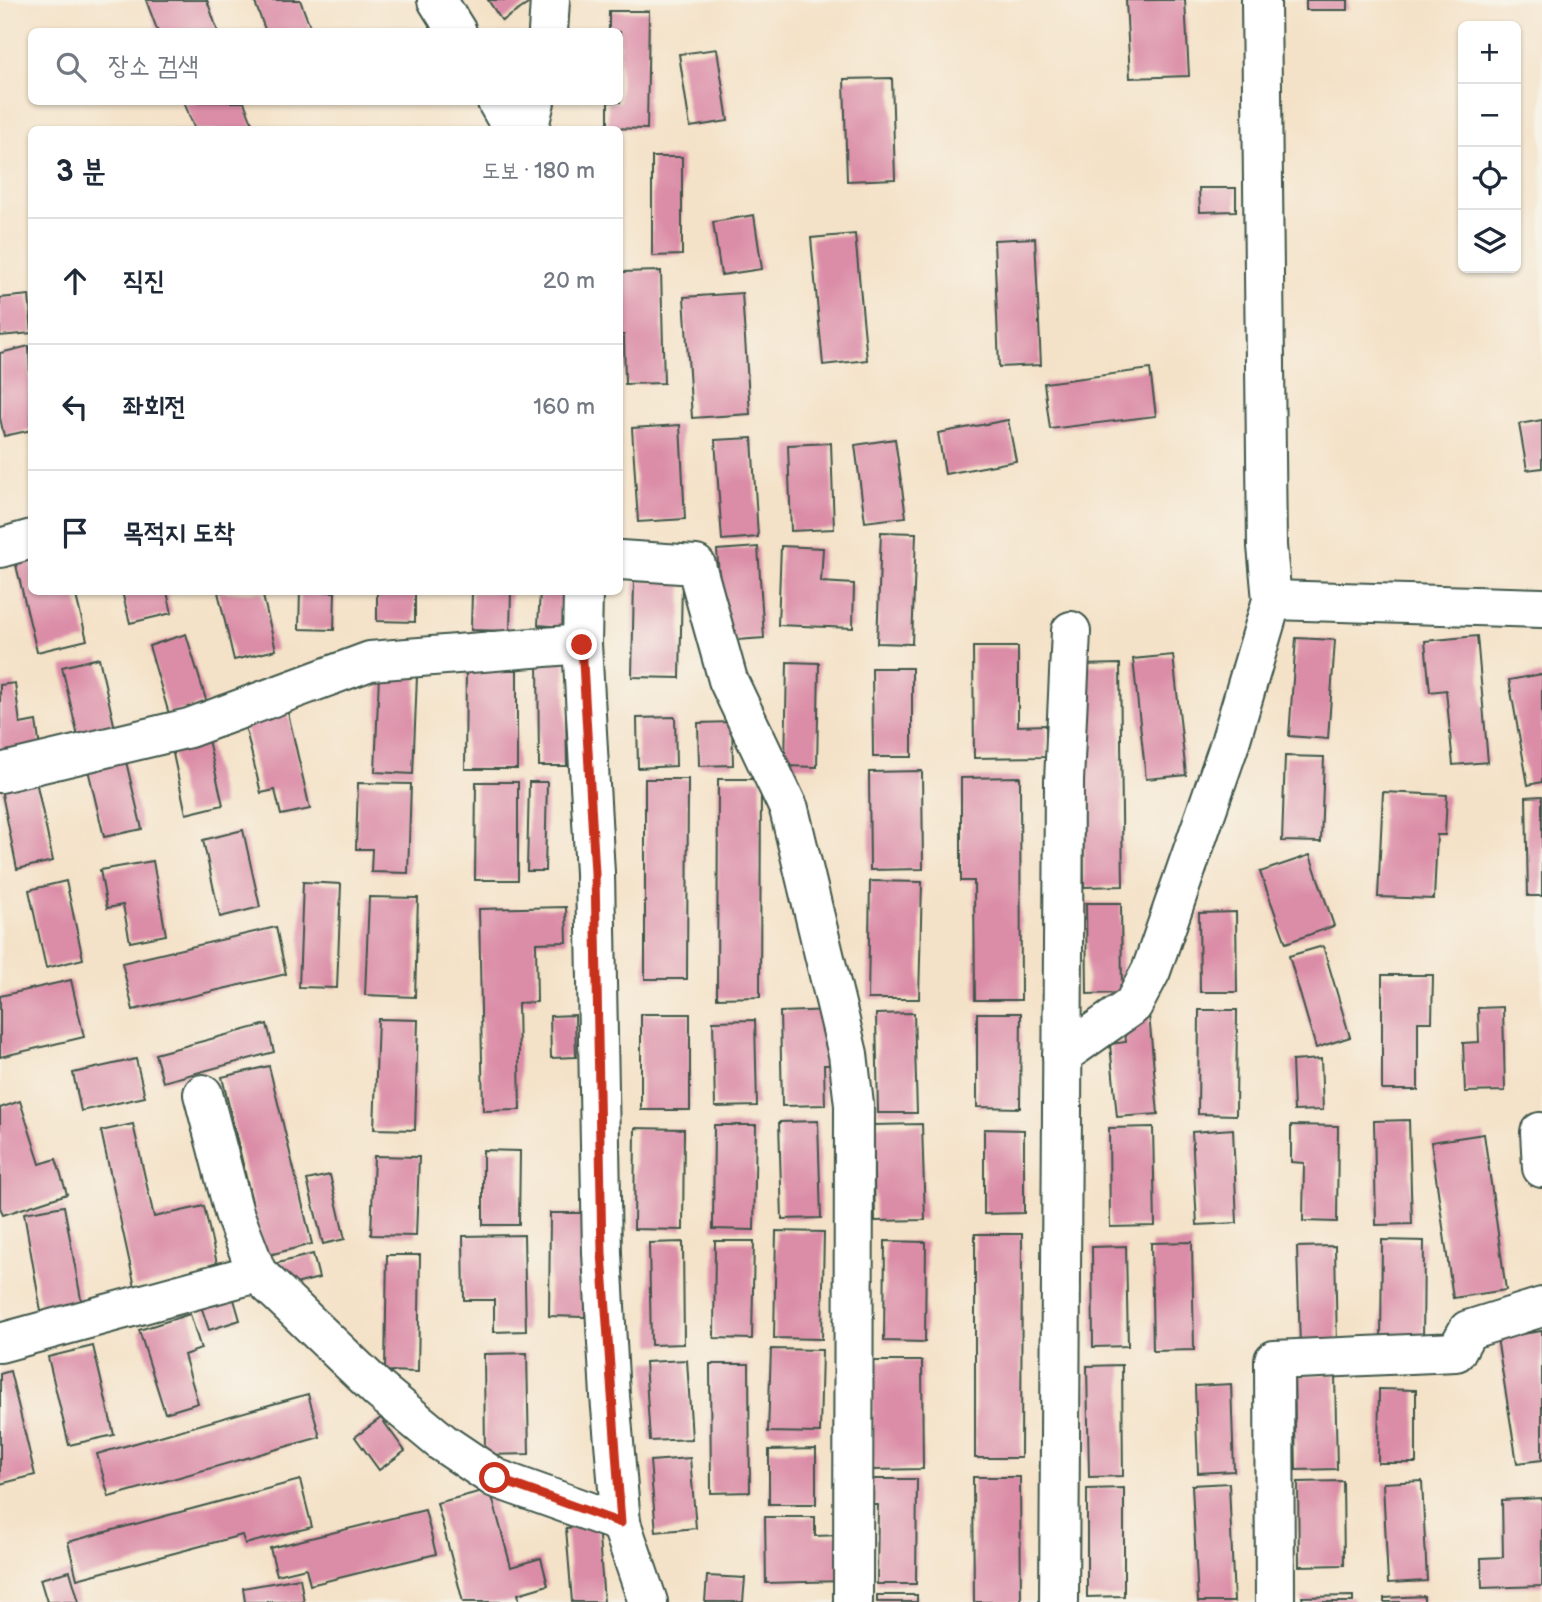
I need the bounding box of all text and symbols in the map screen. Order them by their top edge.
map controls [1458,21,1521,273]
button: + [1458,21,1521,84]
search box [28,28,623,105]
icon: search [52,48,90,86]
text: 장소 검색 [108,51,199,82]
button: − [1458,84,1521,147]
button: locate [1458,147,1521,210]
text: 3 분 [56,154,106,190]
text: 도보 · 180 m [482,157,595,185]
button: layers [1458,210,1521,273]
icon: ahead [56,262,94,300]
text: 직진 [123,266,165,297]
text: 20 m [543,267,595,295]
icon: left [56,388,94,426]
text: 좌회전 [123,392,186,423]
text: 160 m [533,393,595,421]
icon: arrive [56,514,94,552]
text: 목적지 도착 [123,518,235,549]
route end [566,629,597,660]
route start [479,1462,510,1493]

